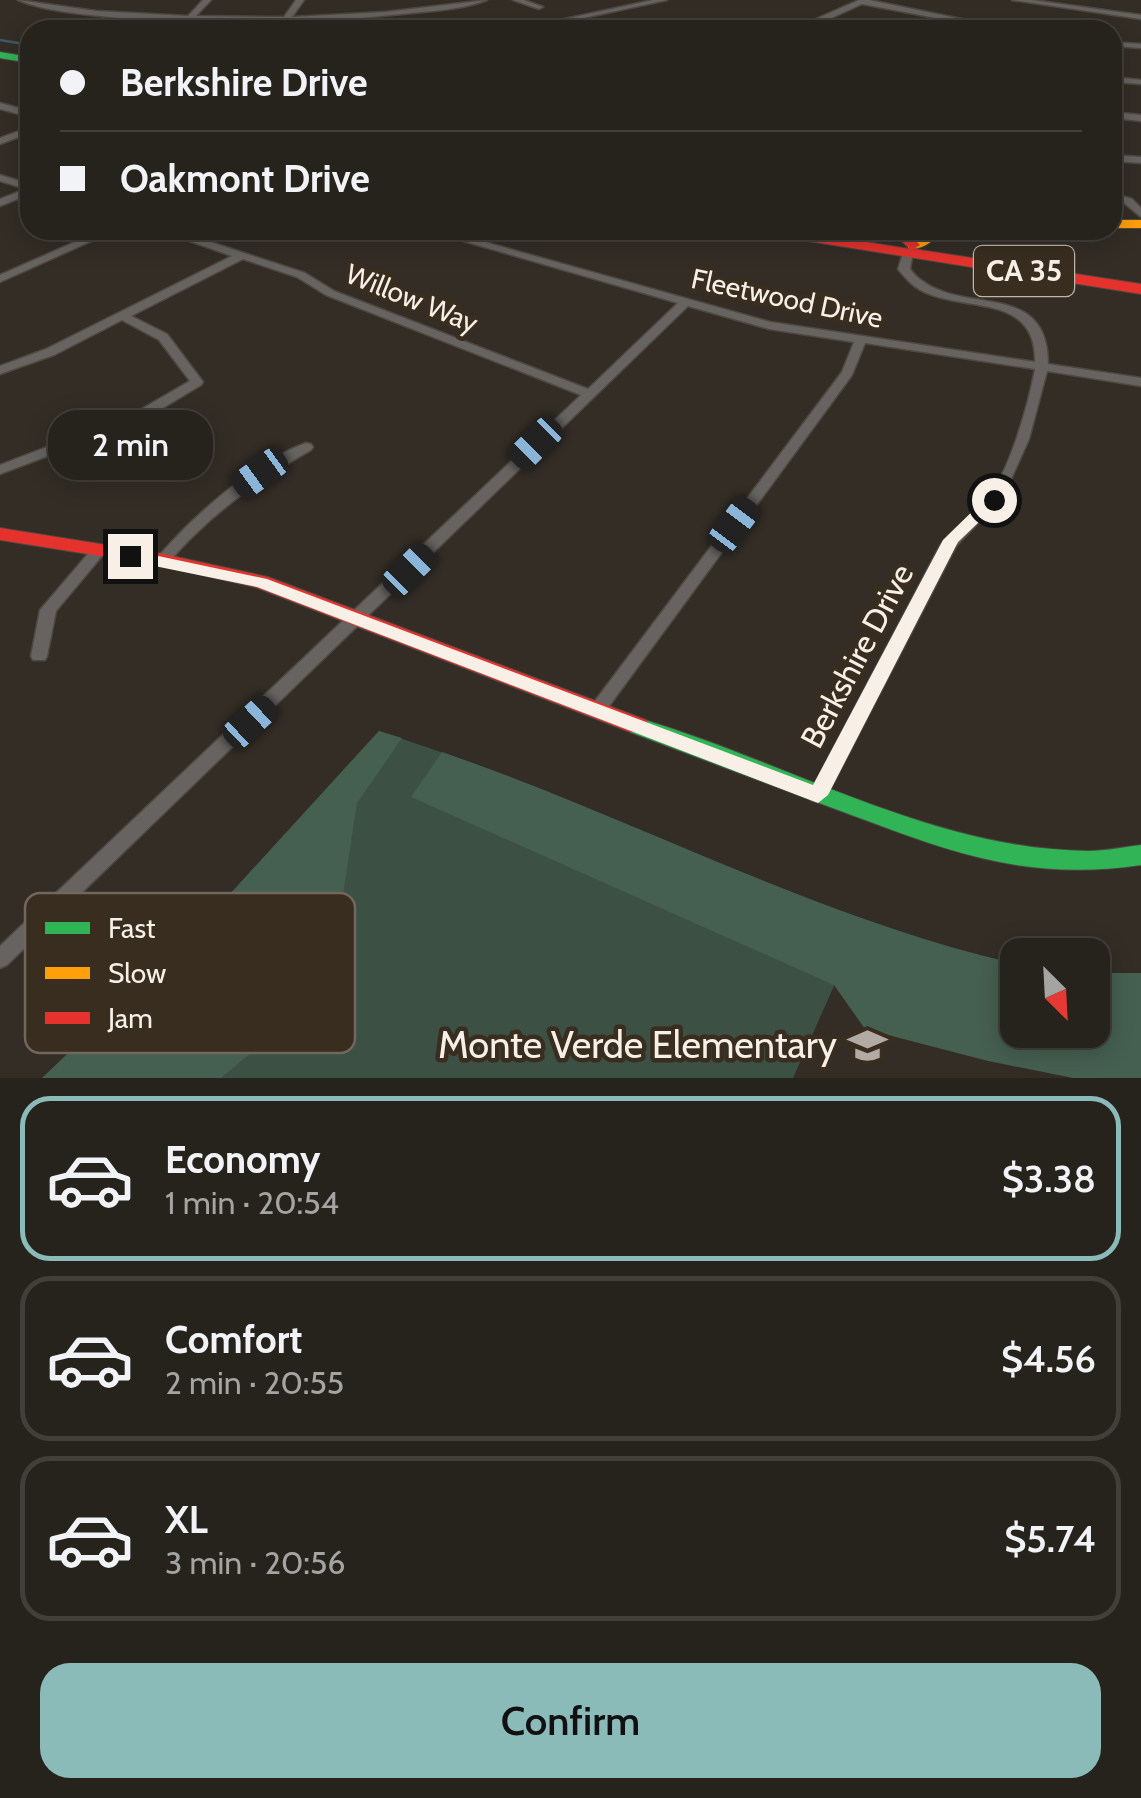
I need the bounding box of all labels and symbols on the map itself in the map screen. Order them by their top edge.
road number: CA 35 [974,246,1074,296]
street label: Willow Way [341,256,483,340]
street label: Fleetwood Drive [688,261,886,335]
callout: 2 min [48,411,212,481]
car [504,411,568,475]
car [227,443,293,503]
route start [972,478,1017,523]
car [704,492,764,558]
route end [108,534,153,579]
car [377,538,441,602]
street label: Berkshire Drive [792,557,921,754]
car [218,691,282,753]
legend [25,893,355,1053]
text: Fast [108,911,156,945]
north arrow [1000,938,1110,1048]
text: Slow [108,956,166,990]
text: Jam [107,1001,153,1035]
place label: Monte Verde Elementary [438,1021,837,1068]
school or university icon: Monte Verde Elementary [846,1024,888,1066]

